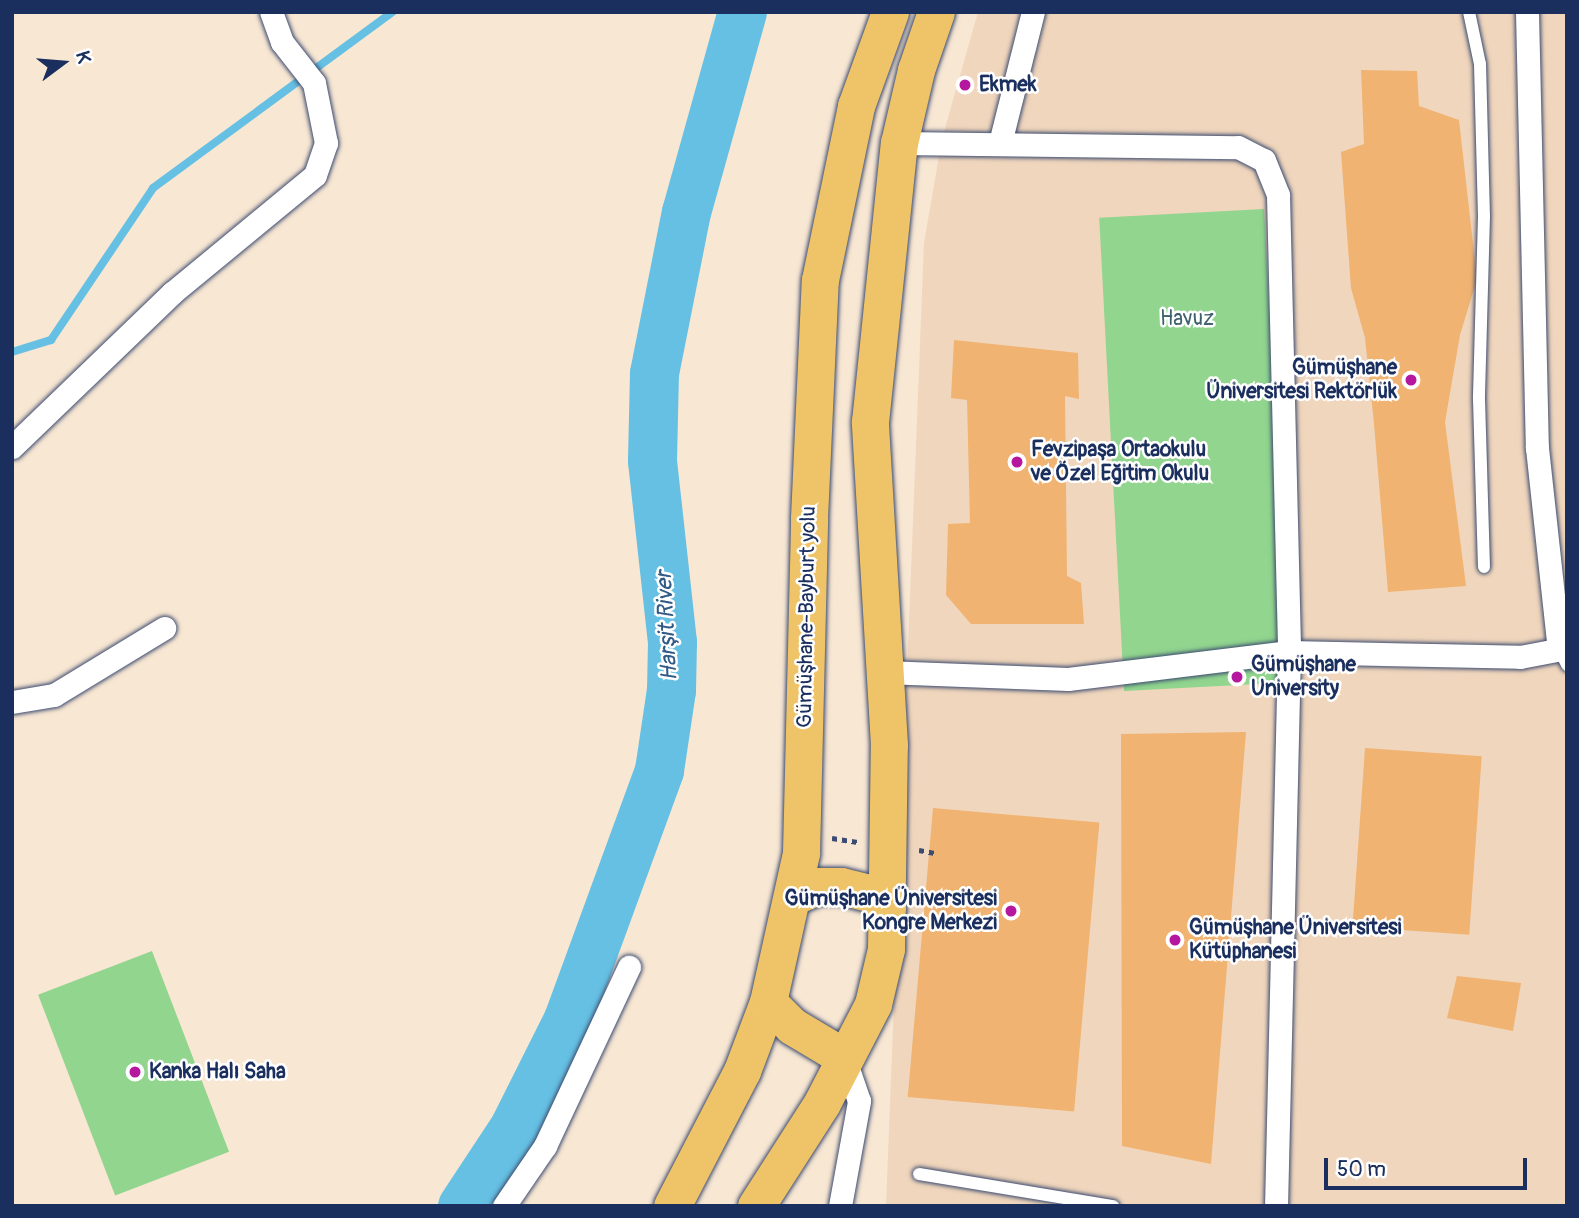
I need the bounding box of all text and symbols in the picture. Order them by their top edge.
north arrow [28,28,98,98]
text: K [70,48,96,66]
place label: Ekmek [979,72,1036,98]
marker: Ekmek [957,77,973,93]
park label: Havuz [1160,306,1214,332]
place label: Gümüşhane Üniversitesi Rektörlük [1206,355,1397,405]
marker: Gümüşhane Üniversitesi Rektörlük [1403,372,1419,388]
place label: Fevzipaşa Ortaokulu ve Özel Eğitim Okulu [1031,437,1209,487]
marker: Fevzipaşa Ortaokulu ve Özel Eğitim Okulu [1009,454,1025,470]
street label: Gümüşhane-Bayburt yolu [792,506,822,728]
water label: Harşit River [650,570,684,682]
place label: Gümüşhane University [1251,652,1356,702]
marker: Gümüşhane University [1229,669,1245,685]
place label: Gümüşhane Üniversitesi Kongre Merkezi [785,886,997,936]
marker: Gümüşhane Üniversitesi Kongre Merkezi [1003,903,1019,919]
place label: Gümüşhane Üniversitesi Kütüphanesi [1189,915,1401,965]
marker: Gümüşhane Üniversitesi Kütüphanesi [1167,932,1183,948]
place label: Kanka Halı Saha [149,1059,286,1085]
marker: Kanka Halı Saha [127,1064,143,1080]
scale bar [1327,1144,1530,1188]
text: 50 m [1337,1156,1386,1183]

